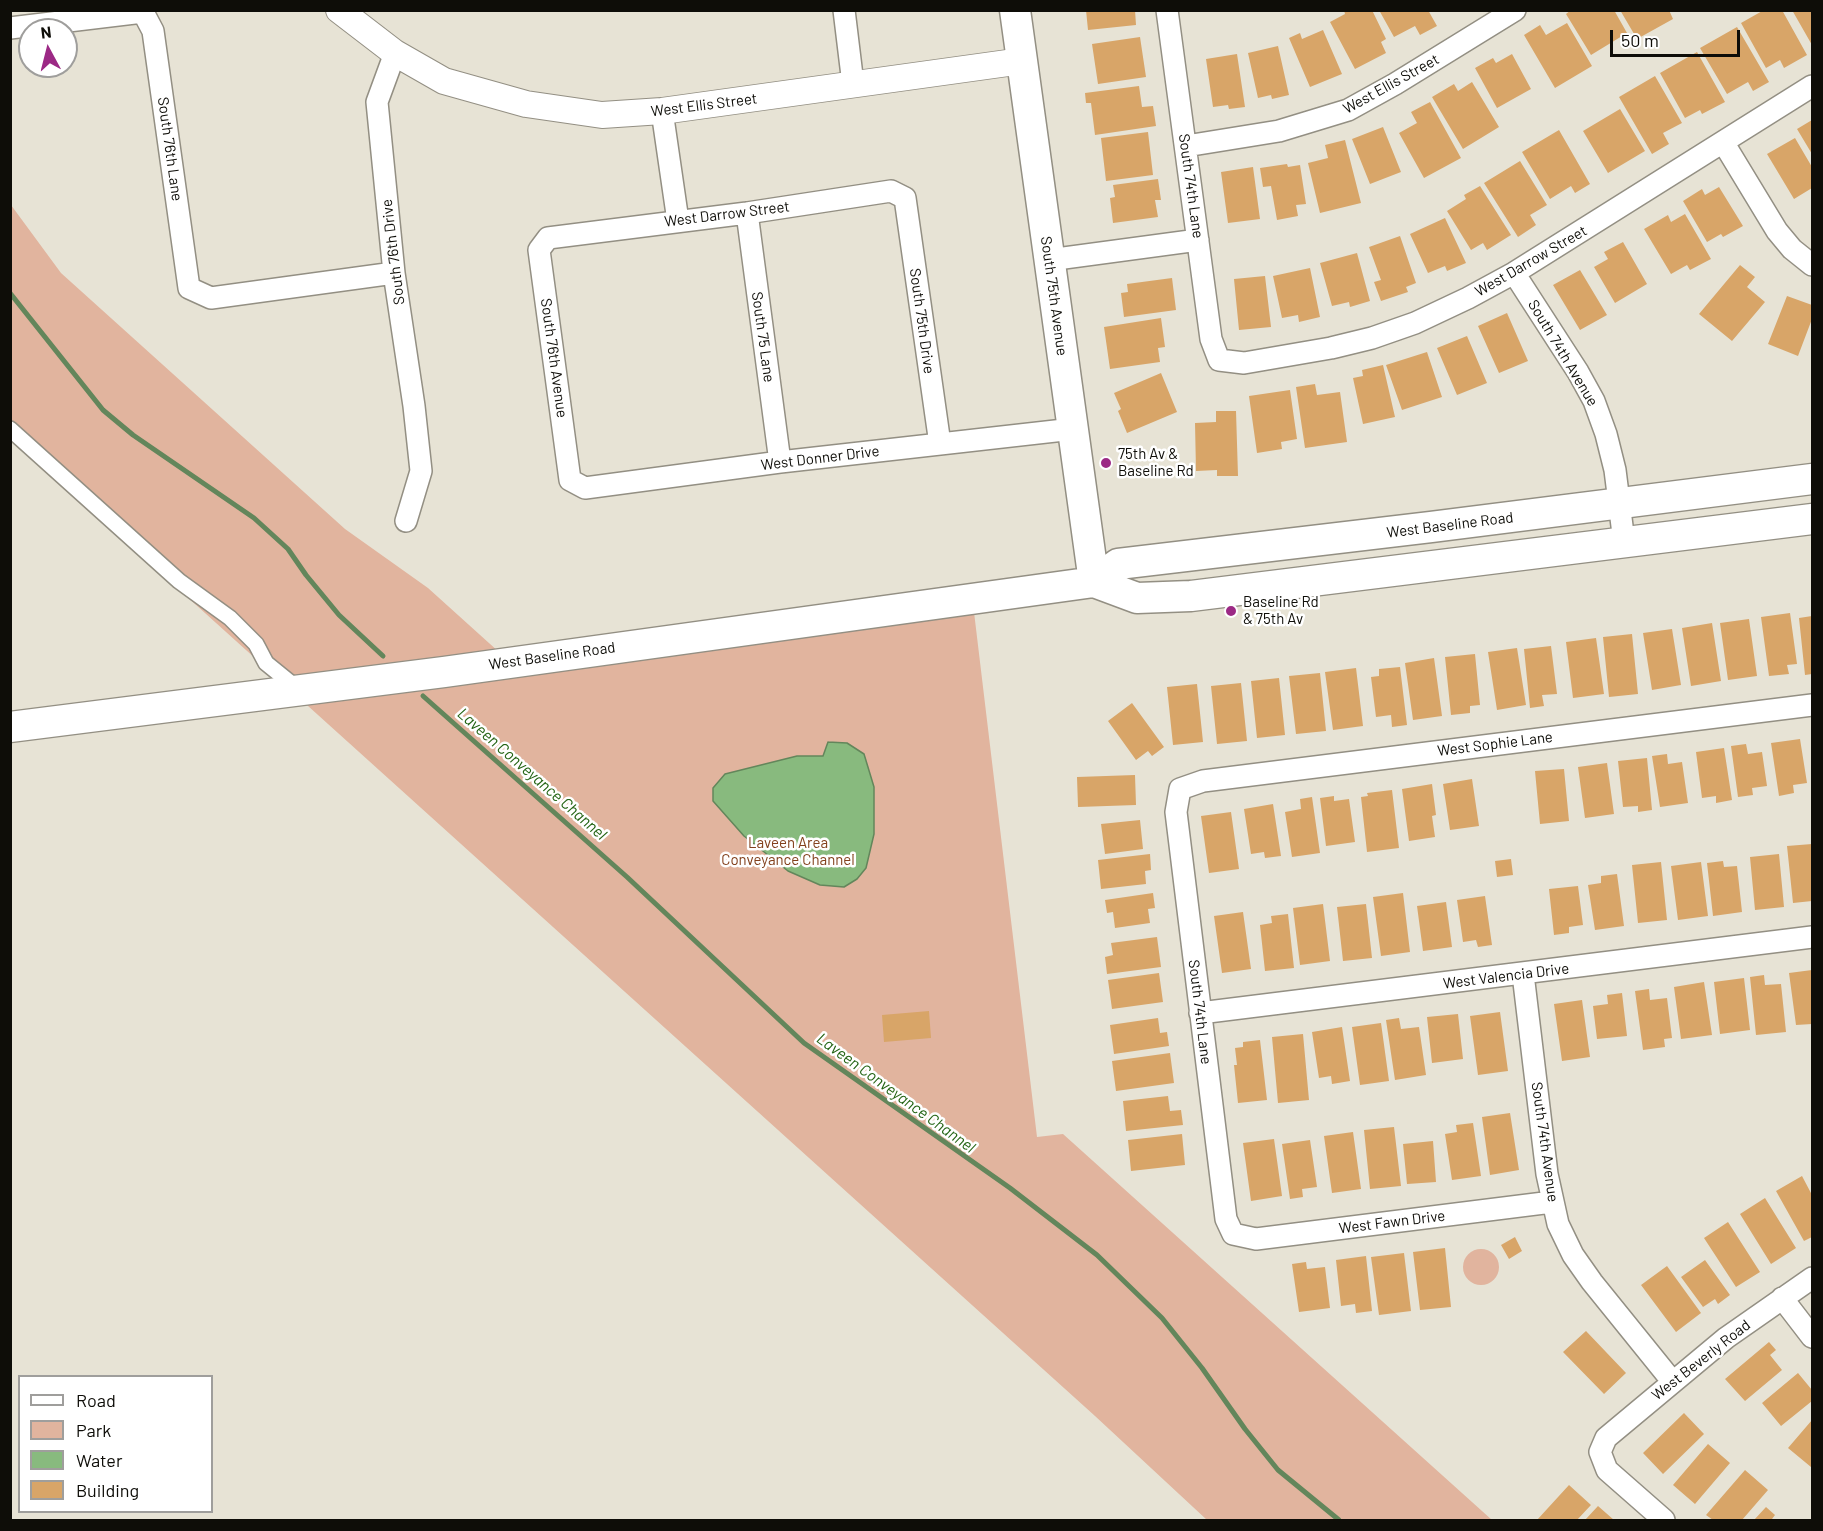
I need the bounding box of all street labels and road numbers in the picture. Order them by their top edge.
street label: West Ellis Street [1340,50,1442,118]
street label: West Ellis Street [650,90,758,120]
street label: South 76th Lane [154,96,186,202]
street label: South 74th Lane [1175,132,1207,240]
street label: West Darrow Street [663,197,791,231]
street label: South 76th Drive [378,198,408,306]
street label: West Darrow Street [1472,222,1590,300]
street label: South 75th Avenue [1037,235,1071,357]
street label: South 75th Drive [906,267,938,375]
street label: South 75 Lane [748,290,778,384]
street label: South 74th Avenue [1524,296,1602,410]
street label: South 76th Avenue [537,297,571,419]
street label: West Donner Drive [760,442,880,474]
street label: West Baseline Road [1386,508,1514,542]
street label: West Baseline Road [488,638,616,674]
street label: West Sophie Lane [1436,728,1554,760]
street label: South 74th Lane [1185,959,1215,1065]
street label: West Valencia Drive [1442,959,1570,993]
street label: South 74th Avenue [1528,1081,1562,1203]
street label: West Fawn Drive [1338,1207,1446,1237]
street label: West Beverly Road [1648,1316,1754,1404]

